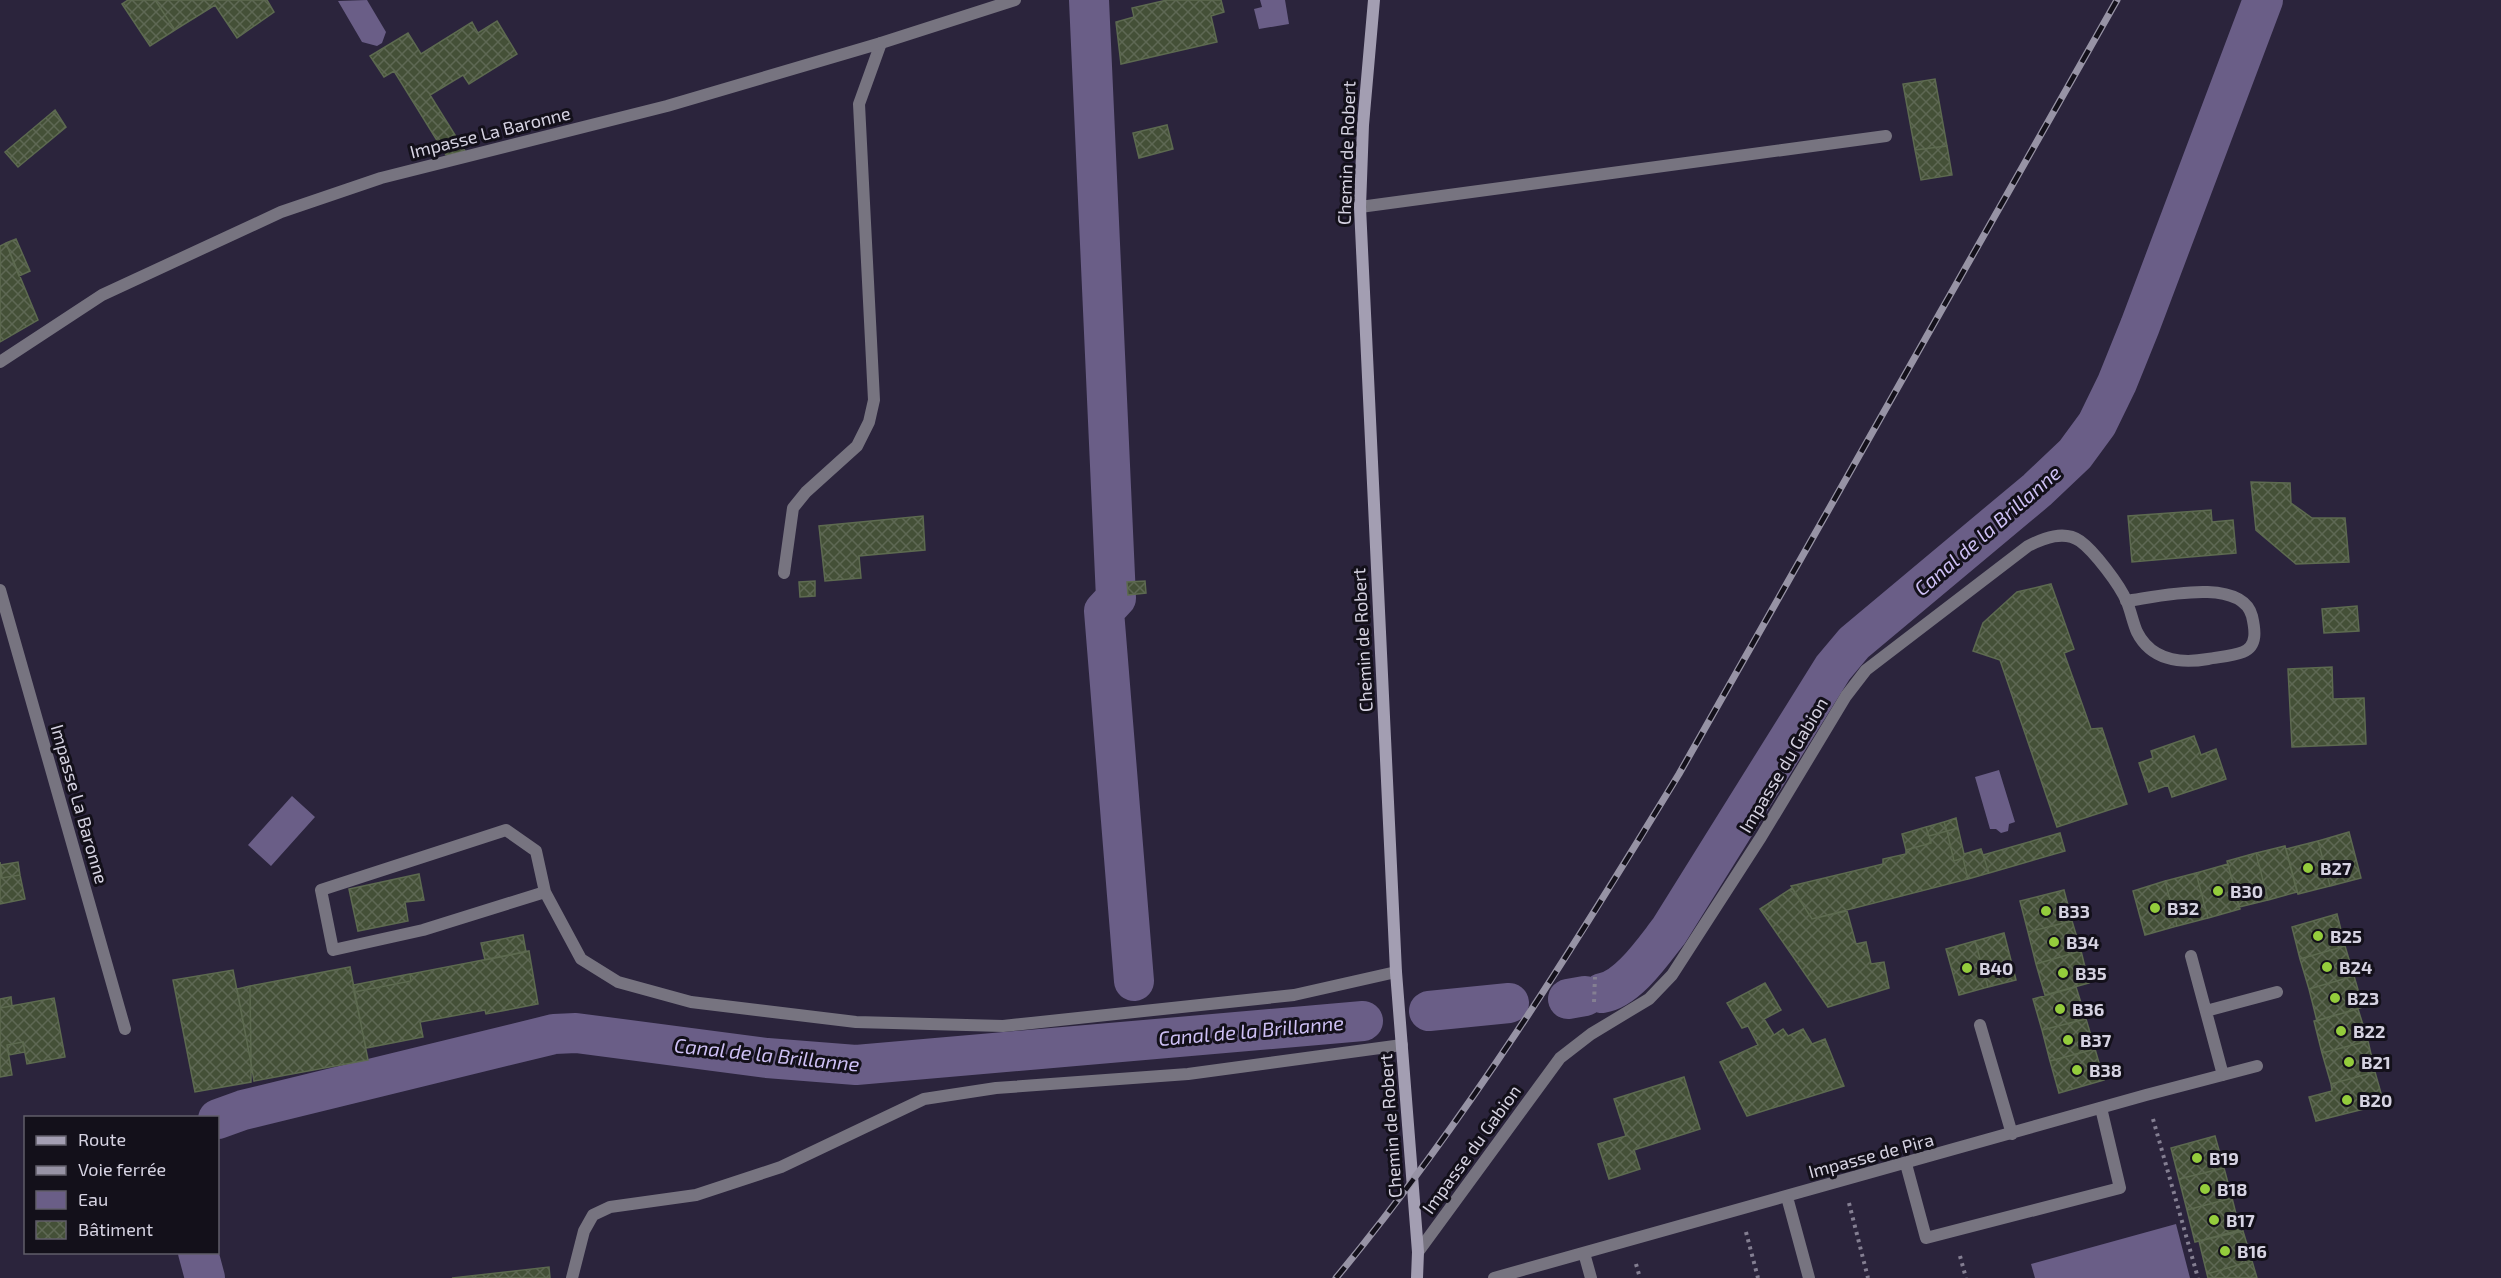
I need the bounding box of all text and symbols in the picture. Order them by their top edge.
street label: Chemin de Robert [1332,80,1360,226]
street label: Impasse La Baronne [407,101,573,163]
water label: Canal de la Brillanne [1909,460,2065,600]
street label: Chemin de Robert [1347,567,1377,713]
street label: Impasse du Gabion [1734,693,1832,837]
street label: Impasse La Baronne [47,722,113,886]
place label: B27 [2320,857,2352,879]
marker: B27 [2301,861,2315,875]
place label: B30 [2230,880,2263,902]
marker: B30 [2211,884,2225,898]
place label: B32 [2167,897,2199,919]
place label: B33 [2058,900,2090,922]
marker: B32 [2148,901,2162,915]
marker: B33 [2039,904,2053,918]
place label: B25 [2330,925,2362,947]
marker: B25 [2311,929,2325,943]
place label: B34 [2066,931,2099,953]
marker: B34 [2047,935,2061,949]
place label: B24 [2339,956,2372,978]
place label: B40 [1979,957,2013,979]
marker: B24 [2320,960,2334,974]
marker: B40 [1960,961,1974,975]
place label: B35 [2075,962,2107,984]
marker: B35 [2056,966,2070,980]
place label: B23 [2347,987,2379,1009]
marker: B23 [2328,991,2342,1005]
place label: B36 [2072,998,2104,1020]
marker: B36 [2053,1002,2067,1016]
water label: Canal de la Brillanne [1157,1010,1345,1050]
place label: B22 [2353,1020,2385,1042]
marker: B22 [2334,1024,2348,1038]
place label: B37 [2080,1029,2112,1051]
water label: Canal de la Brillanne [673,1032,861,1076]
marker: B37 [2061,1033,2075,1047]
place label: B21 [2361,1051,2391,1073]
street label: Chemin de Robert [1374,1053,1406,1199]
marker: B21 [2342,1055,2356,1069]
place label: B38 [2089,1059,2122,1081]
marker: B38 [2070,1063,2084,1077]
street label: Impasse du Gabion [1417,1080,1525,1218]
place label: B20 [2359,1089,2392,1111]
marker: B20 [2340,1093,2354,1107]
legend [24,1116,219,1254]
text: Route [78,1128,126,1150]
street label: Impasse de Pira [1806,1128,1936,1182]
place label: B19 [2209,1147,2239,1169]
marker: B19 [2190,1151,2204,1165]
text: Voie ferrée [78,1158,166,1180]
place label: B18 [2217,1178,2248,1200]
marker: B18 [2198,1182,2212,1196]
text: Eau [78,1188,108,1210]
place label: B17 [2226,1209,2255,1231]
marker: B17 [2207,1213,2221,1227]
text: Bâtiment [78,1218,153,1240]
place label: B16 [2237,1240,2267,1262]
marker: B16 [2218,1244,2232,1258]

